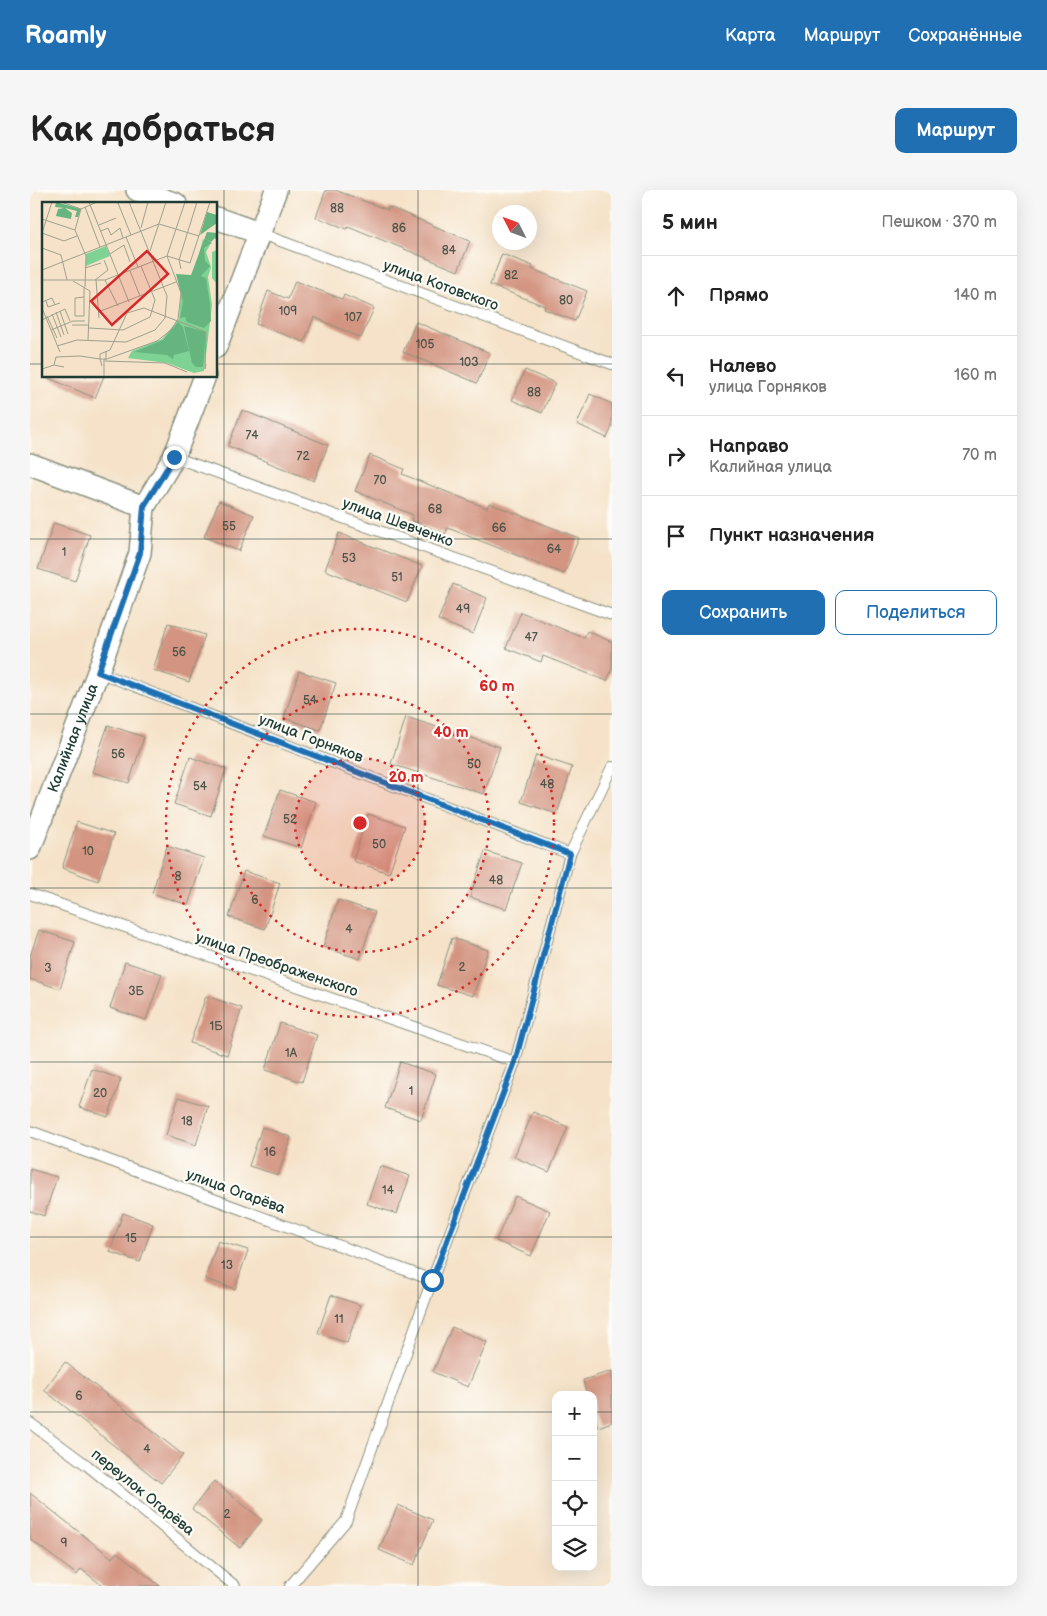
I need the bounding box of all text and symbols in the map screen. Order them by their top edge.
text: Roamly [25,21,106,50]
text: Карта [725,25,776,46]
text: Маршрут [804,25,880,46]
text: Сохранённые [908,25,1022,46]
button: Маршрут [895,108,1017,153]
text: Как добраться [30,109,276,152]
house number: 88 [330,201,344,216]
inset map [42,202,218,378]
north arrow [492,205,537,250]
text: 5 мин [662,210,718,235]
text: Пешком · 370 m [882,213,997,232]
house number: 86 [392,221,406,236]
house number: 84 [442,243,457,258]
street label: улица Котовского [381,256,501,315]
house number: 82 [504,268,518,283]
icon: ahead [662,282,690,310]
text: Прямо [709,284,769,307]
text: 140 m [954,286,997,305]
house number: 80 [559,293,573,308]
house number: 109 [279,304,297,319]
house number: 107 [344,310,362,325]
house number: 105 [416,337,434,352]
house number: 103 [459,355,479,370]
text: Налево [709,355,776,378]
icon: left [662,362,690,390]
text: 160 m [954,366,997,385]
text: улица Горняков [709,378,827,397]
house number: 88 [527,385,541,400]
house number: 74 [245,428,259,443]
text: Направо [709,435,789,458]
icon: right [662,442,690,470]
route end [163,446,186,469]
text: 70 m [962,446,997,465]
house number: 72 [297,449,309,464]
text: Калийная улица [709,458,832,477]
house number: 70 [374,473,386,488]
street label: улица Шевченко [340,494,456,551]
house number: 68 [428,502,442,517]
house number: 55 [222,519,236,534]
house number: 66 [492,521,506,536]
icon: arrive [662,522,690,550]
text: Пункт назначения [709,524,874,547]
house number: 64 [547,542,562,557]
house number: 1 [62,545,66,560]
house number: 53 [342,551,356,566]
house number: 51 [391,570,403,585]
button: Сохранить [662,590,825,635]
button: Поделиться [835,590,997,635]
house number: 49 [456,602,470,617]
house number: 47 [524,630,538,645]
house number: 56 [172,645,186,660]
text: 60 m [479,677,515,696]
street label: Калийная улица [44,681,103,795]
house number: 54 [303,693,318,708]
street label: улица Горняков [256,710,366,767]
text: 40 m [433,723,469,742]
house number: 56 [111,747,125,762]
house number: 50 [467,757,481,772]
text: 20 m [389,768,424,787]
house number: 48 [540,777,554,792]
house number: 54 [193,779,208,794]
house number: 52 [283,812,297,827]
centre of rings [351,814,369,832]
house number: 50 [372,837,386,852]
house number: 10 [82,844,94,859]
house number: 8 [175,869,182,884]
house number: 48 [489,873,503,888]
house number: 6 [251,893,259,908]
house number: 4 [345,922,353,937]
street label: улица Преображенского [193,928,361,1001]
house number: 2 [458,960,466,975]
house number: 3 [44,961,52,976]
house number: 3Б [128,984,145,999]
house number: 1Б [210,1019,223,1034]
house number: 1А [285,1046,298,1061]
house number: 1 [409,1084,413,1099]
house number: 20 [93,1086,107,1101]
house number: 18 [181,1114,193,1129]
house number: 16 [264,1145,276,1160]
street label: улица Огарёва [184,1165,288,1218]
house number: 14 [382,1183,395,1198]
house number: 15 [125,1231,137,1246]
house number: 13 [221,1258,233,1273]
route start [421,1269,444,1292]
house number: 11 [334,1312,344,1327]
house number: 6 [75,1389,83,1404]
map controls [552,1391,597,1571]
button: + [552,1391,597,1436]
button: − [552,1436,597,1481]
house number: 4 [143,1442,151,1457]
street label: переулок Огарёва [87,1445,198,1540]
button: locate [552,1481,597,1526]
house number: 2 [223,1507,231,1522]
button: layers [552,1526,597,1571]
house number: 9 [61,1536,68,1551]

